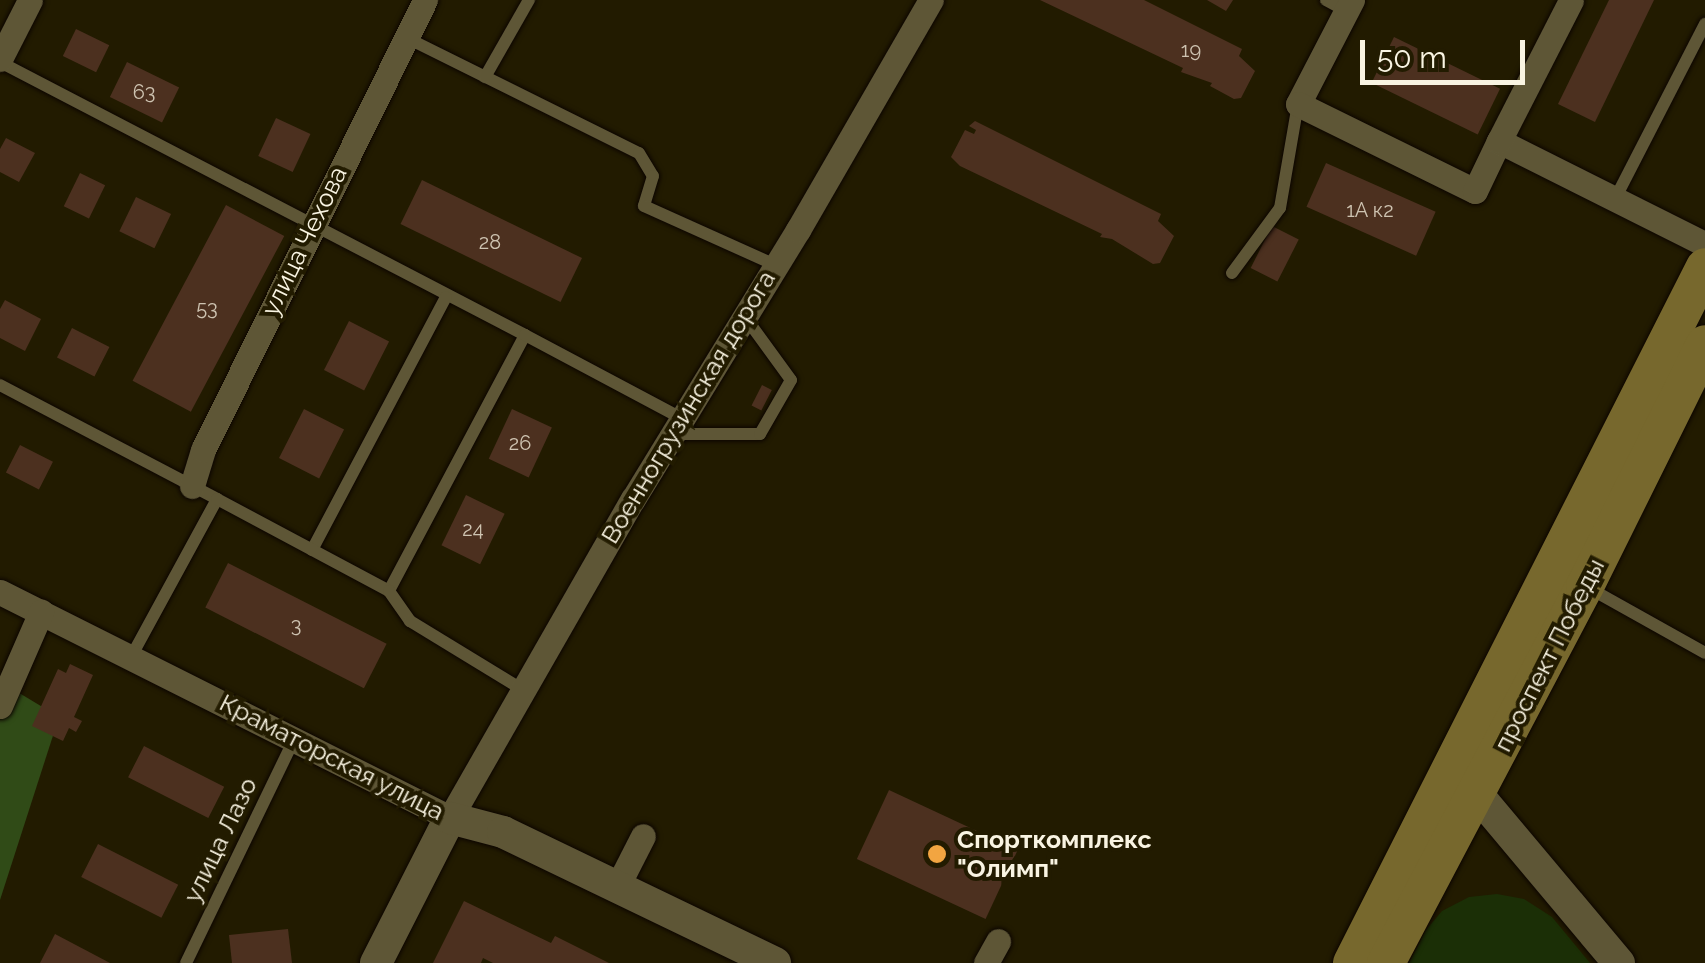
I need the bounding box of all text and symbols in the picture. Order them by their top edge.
scale bar [1365,20,1530,82]
house number: 19 [1181,38,1201,62]
text: 50 m [1377,40,1447,75]
house number: 63 [133,80,155,104]
street label: улица Чехова [255,161,353,321]
house number: 1А к2 [1346,198,1394,222]
house number: 28 [479,230,501,254]
street label: Военногрузинская дорога [595,265,781,549]
house number: 53 [196,296,218,320]
house number: 26 [509,431,531,455]
house number: 24 [462,517,484,541]
street label: проспект Победы [1487,554,1611,756]
house number: 3 [291,613,301,637]
street label: Краматорская улица [215,687,449,827]
street label: улица Лазо [177,773,263,907]
place label: Спорткомплекс "Олимп" [957,825,1152,884]
marker: Спорткомплекс "Олимп" [926,843,948,865]

